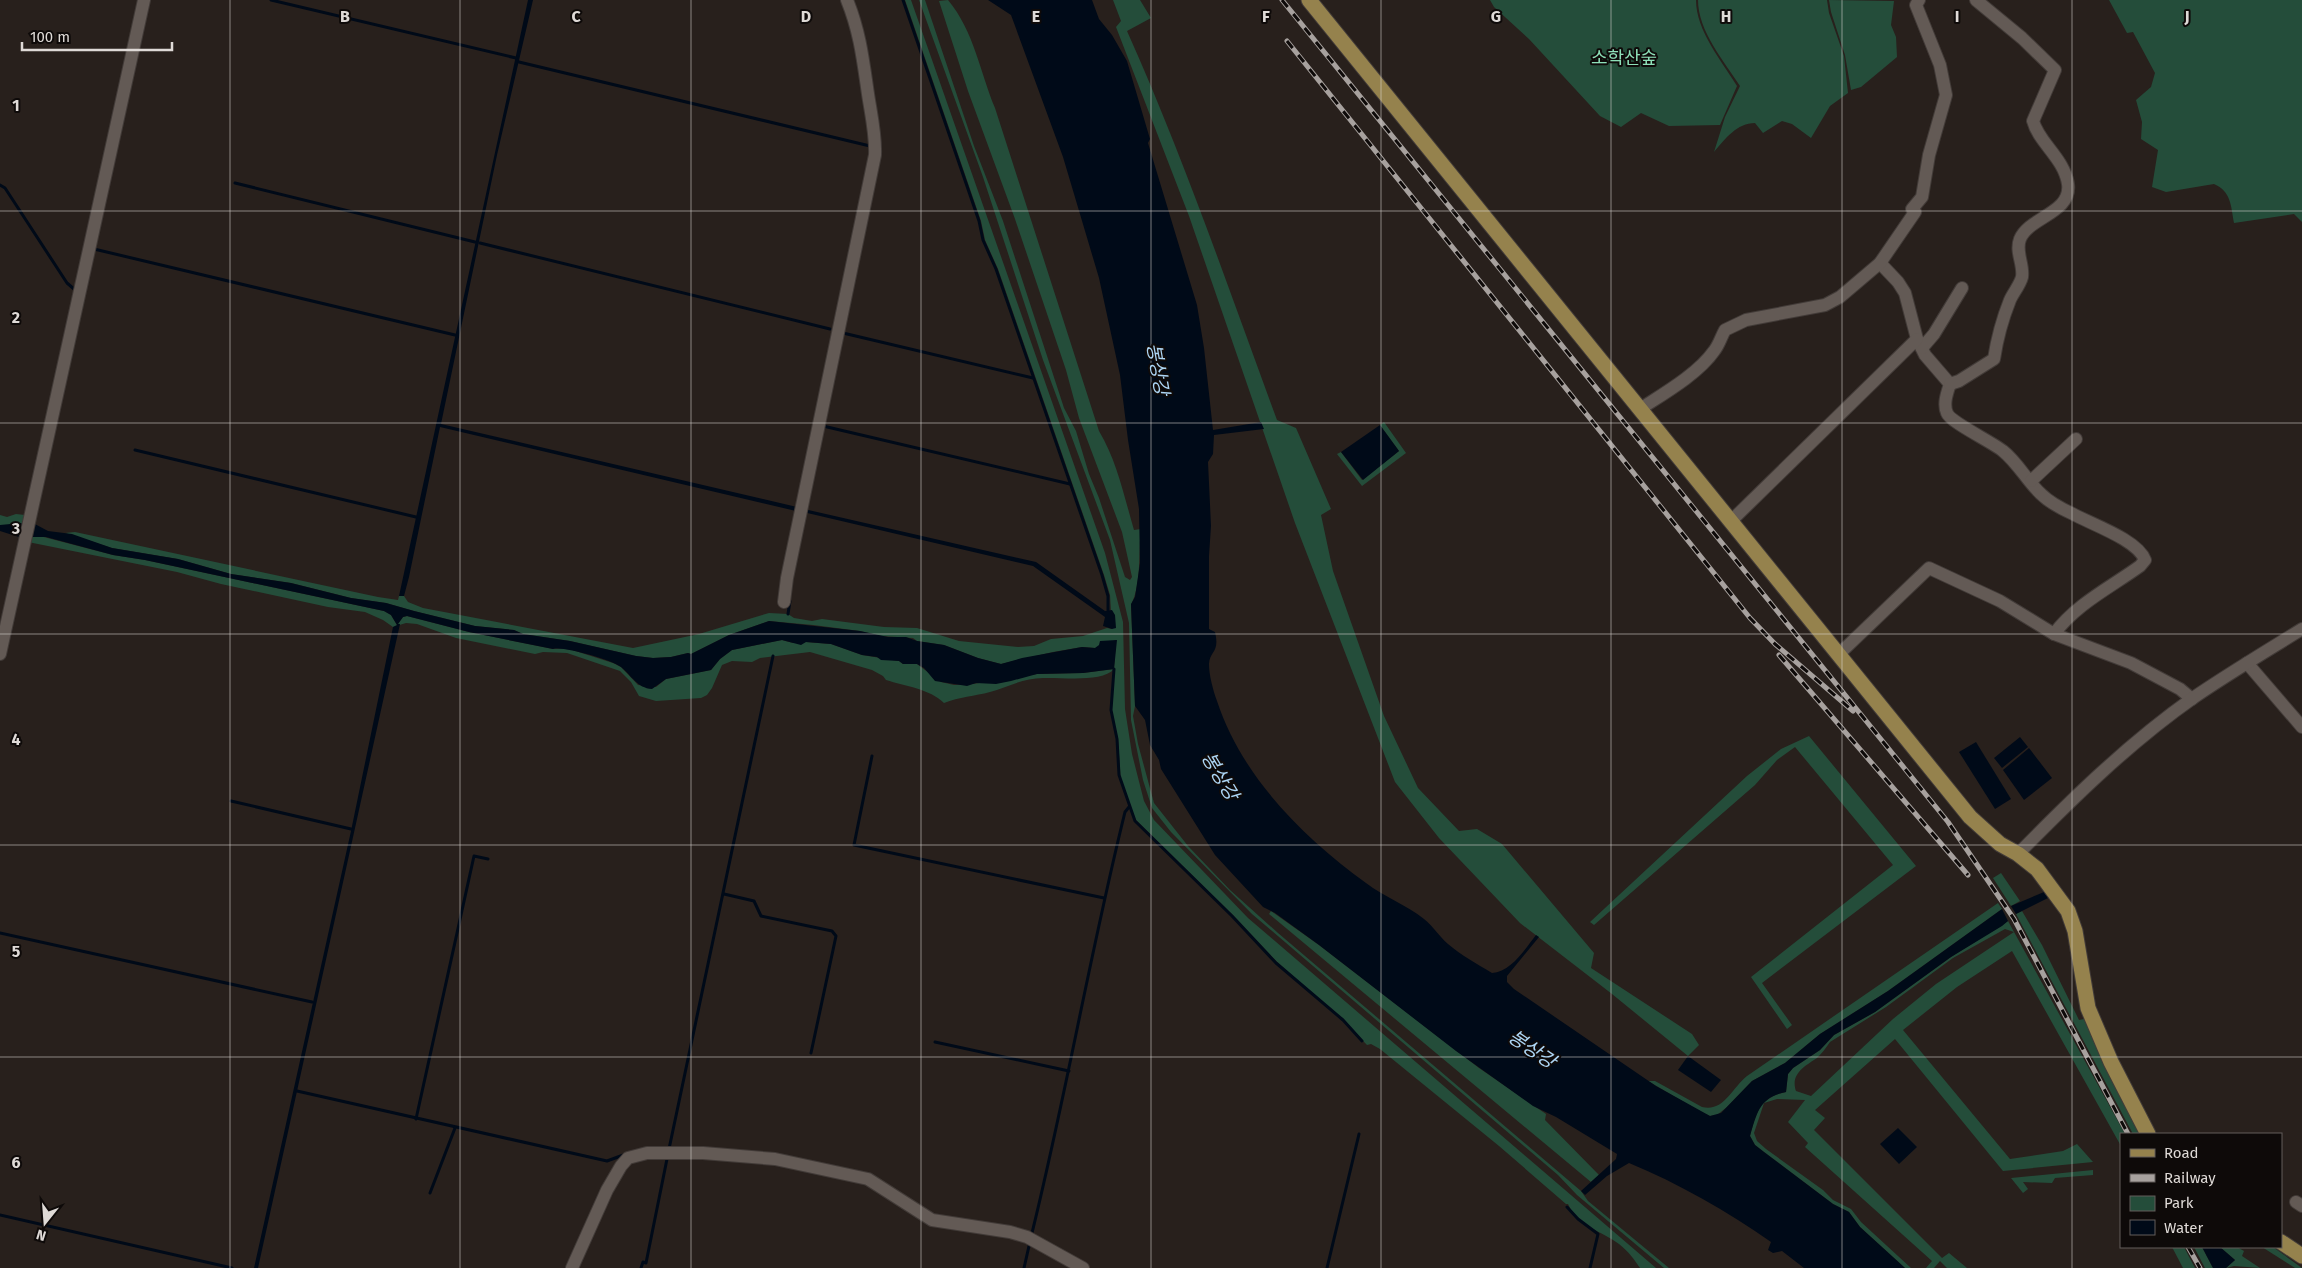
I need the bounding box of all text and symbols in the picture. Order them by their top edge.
text: B [340,7,350,26]
text: C [571,7,581,26]
text: D [801,7,811,26]
text: E [1032,7,1040,26]
text: F [1262,7,1270,26]
text: G [1491,7,1501,26]
text: H [1721,7,1731,26]
text: I [1955,7,1959,26]
text: J [2183,7,2190,26]
scale bar [22,20,172,52]
text: 100 m [30,28,70,46]
park label: 소학산숲 [1591,47,1657,69]
text: 1 [12,96,20,115]
text: 2 [12,308,20,327]
water label: 봉상강 [1142,341,1174,399]
text: 3 [11,519,20,538]
text: 4 [11,730,21,749]
water label: 봉상강 [1197,748,1245,807]
text: 5 [12,942,21,961]
water label: 봉상강 [1504,1025,1562,1075]
legend [2120,1133,2282,1248]
text: Road [2164,1144,2199,1162]
text: 6 [11,1153,21,1172]
text: Railway [2164,1169,2216,1187]
text: Park [2164,1194,2194,1212]
north arrow [20,1198,70,1248]
text: Water [2164,1219,2203,1237]
text: N [34,1225,48,1244]

